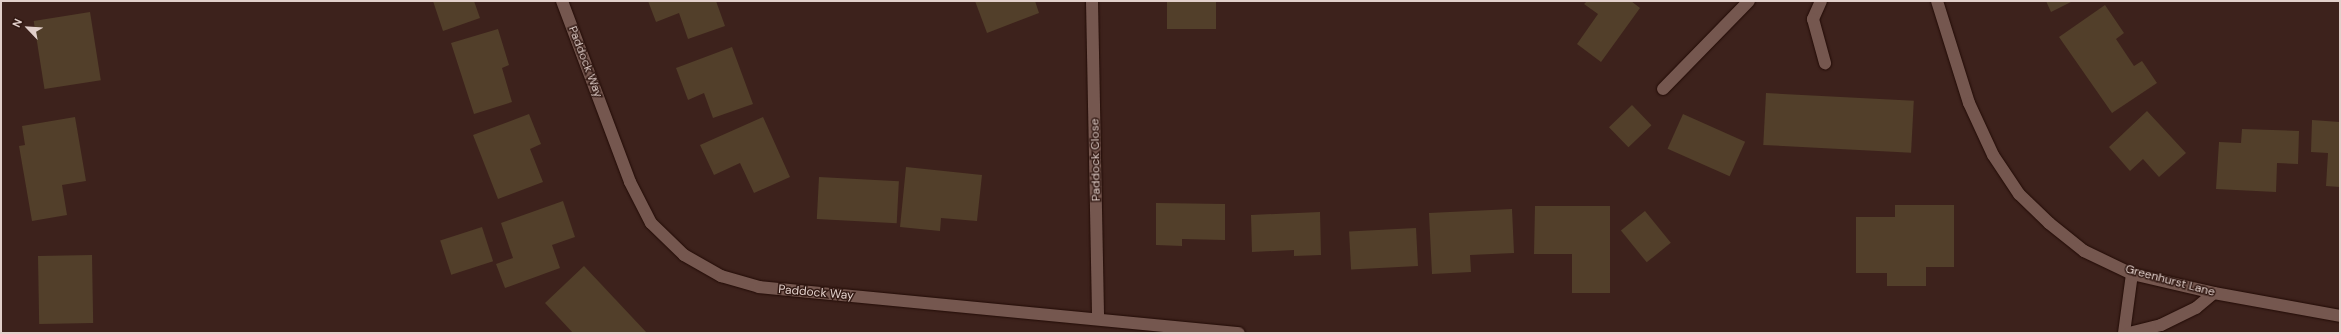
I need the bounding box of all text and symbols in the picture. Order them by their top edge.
north arrow [8,8,48,48]
text: N [9,16,25,30]
street label: Paddock Way [565,24,605,100]
street label: Paddock Close [1088,119,1104,201]
street label: Greenhurst Lane [2124,262,2216,300]
street label: Paddock Way [778,283,854,303]

